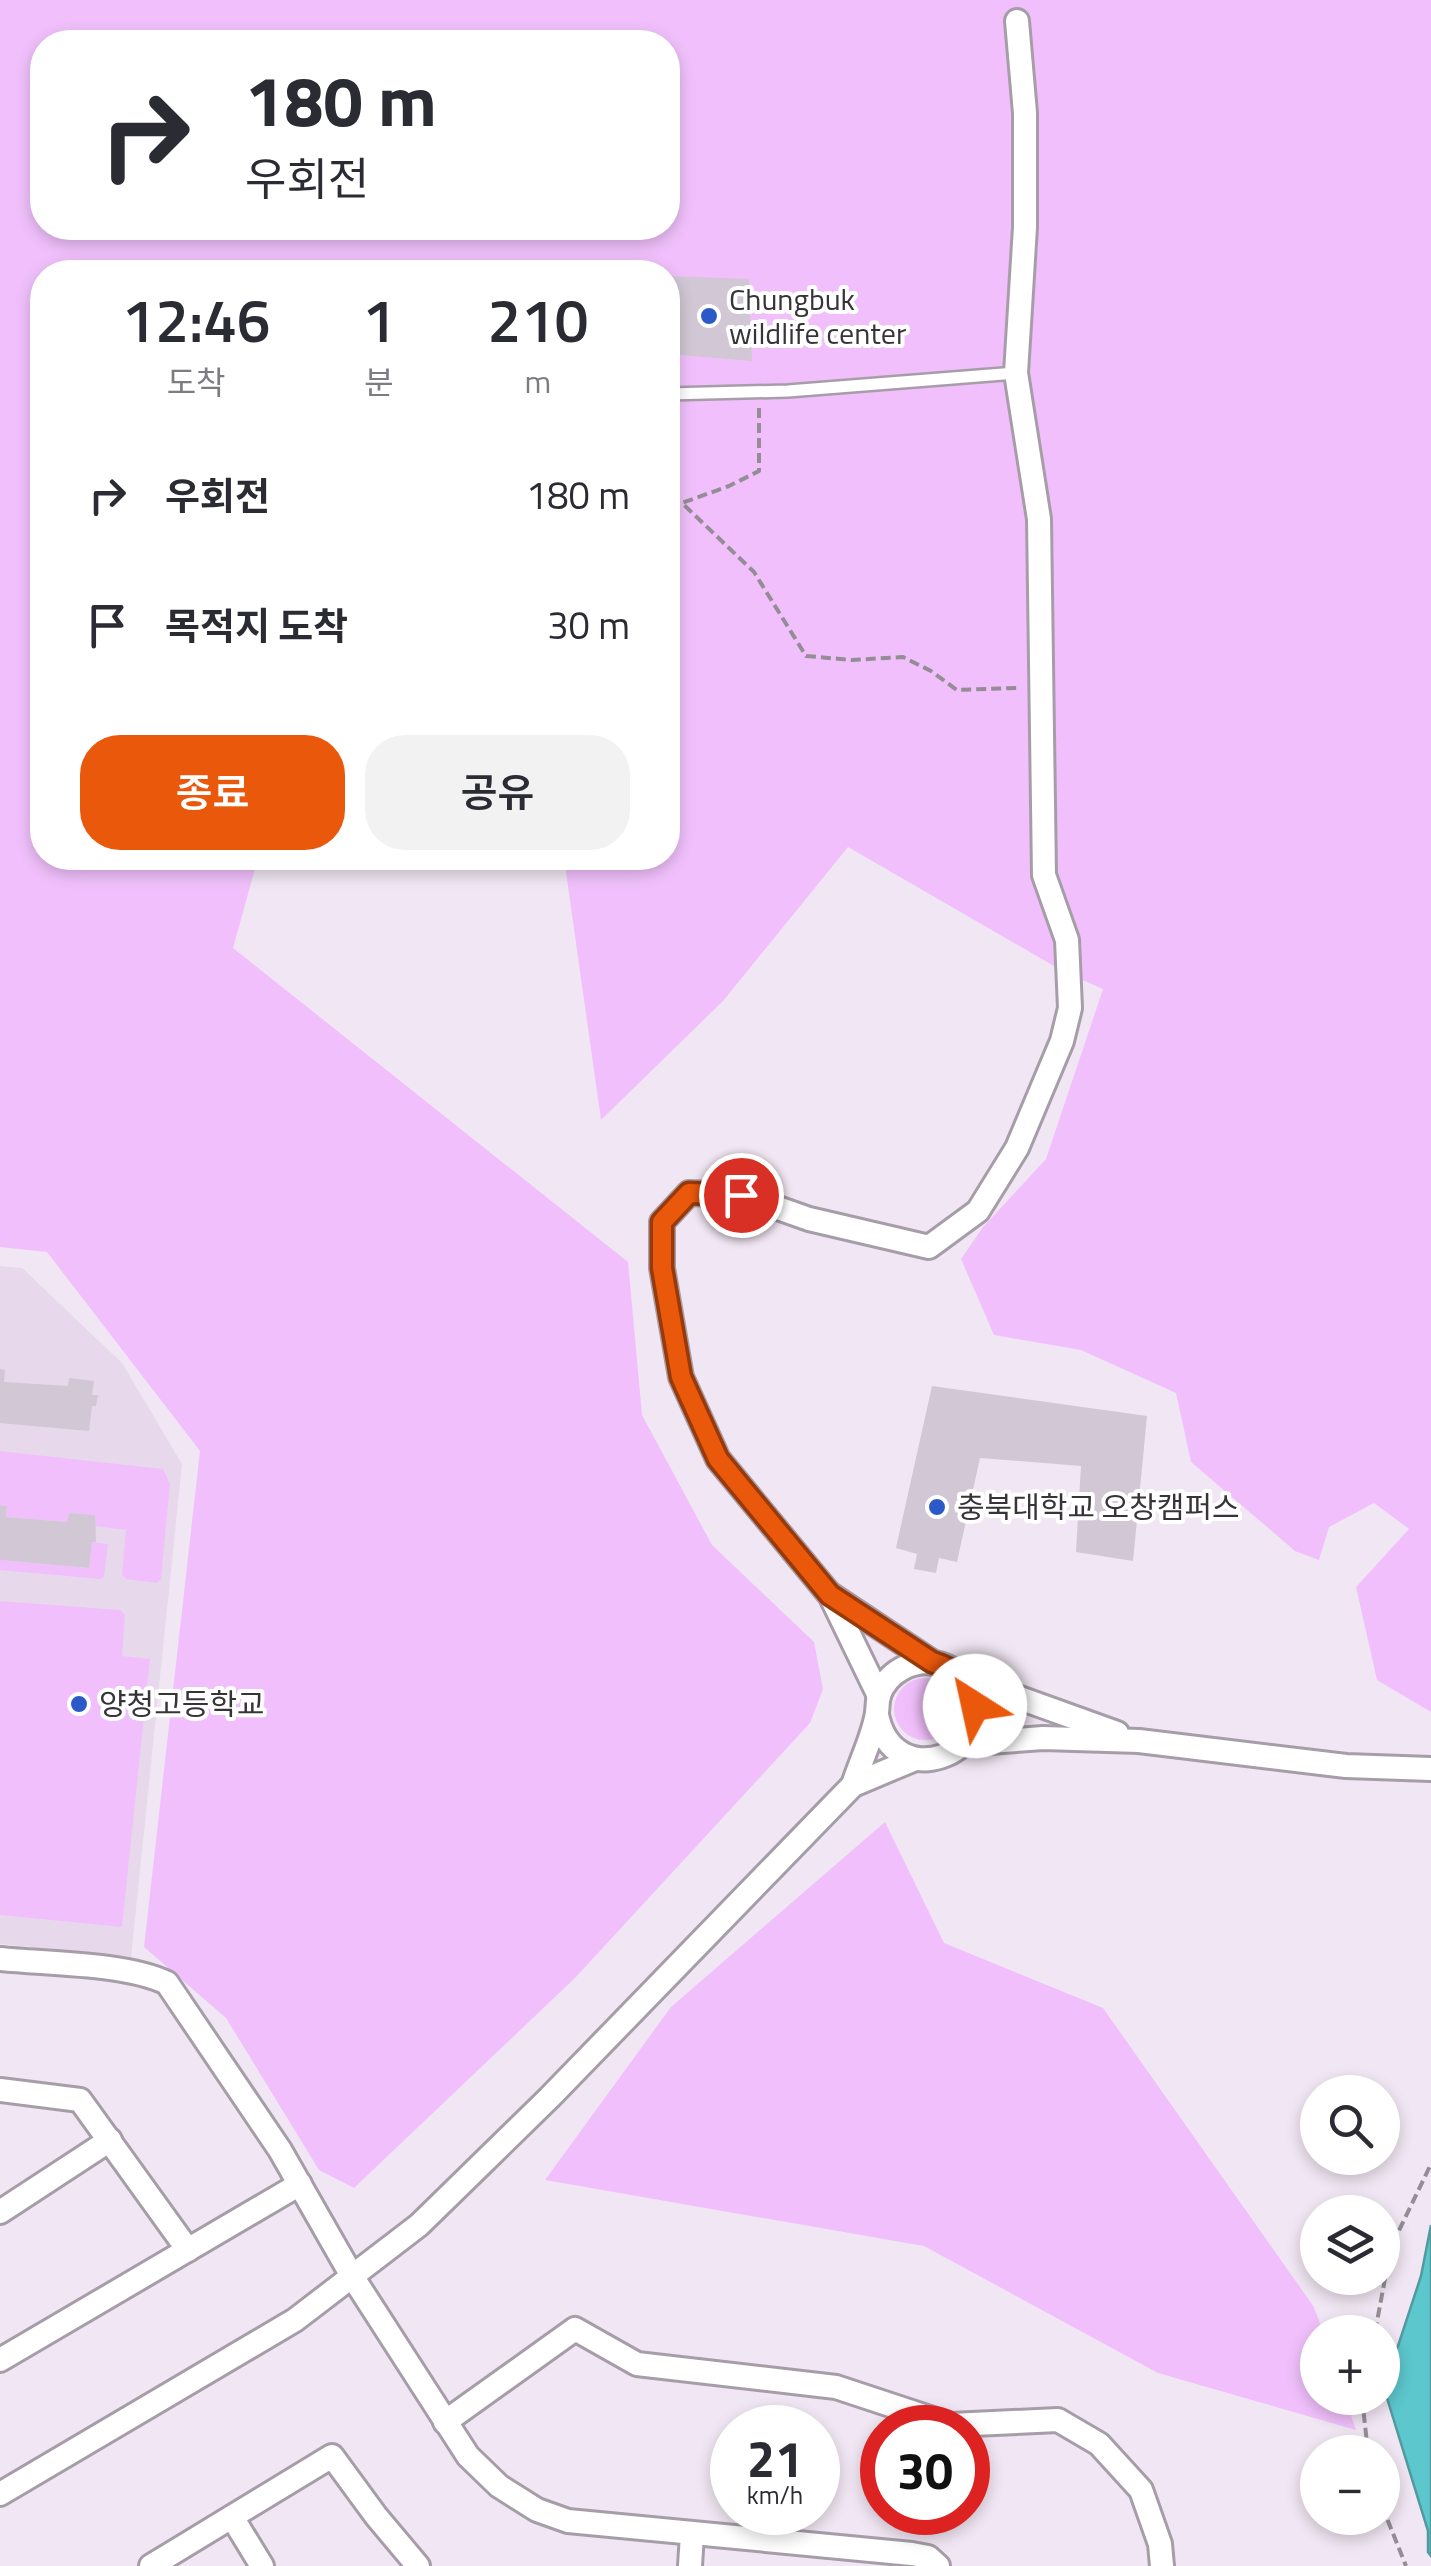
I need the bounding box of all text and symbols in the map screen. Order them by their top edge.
text: 180 m [245,47,437,153]
icon: right [80,70,210,200]
text: 우회전 [245,144,369,212]
text: 12:46 [122,274,270,365]
text: 1 [362,274,396,365]
text: 210 [487,274,588,365]
place label: Chungbuk wildlife center [729,276,906,356]
marker: Chungbuk wildlife center [698,305,720,327]
text: m [524,357,551,405]
text: 도착 [167,358,226,406]
text: 분 [364,358,394,406]
text: 180 m [526,466,630,524]
text: 우회전 [165,467,270,525]
icon: right [80,468,135,523]
text: 30 m [547,596,630,654]
text: 목적지 도착 [165,597,348,655]
icon: arrive [80,598,135,653]
button: 종료 [80,735,345,850]
button: 공유 [365,735,630,850]
pin [699,1153,784,1238]
icon: arrive [714,1168,769,1223]
place label: 충북대학교 오창캠퍼스 [957,1484,1240,1530]
marker: 충북대학교 오창캠퍼스 [926,1496,948,1518]
position arrow [923,1654,1027,1758]
place label: 양청고등학교 [99,1681,265,1727]
marker: 양청고등학교 [68,1693,90,1715]
map controls [1300,2075,1400,2535]
button: search [1300,2075,1400,2175]
button: layers [1300,2195,1400,2295]
button: + [1300,2315,1400,2415]
speed limit sign: 30 [860,2405,990,2535]
text: 21 [747,2420,803,2496]
button: − [1300,2435,1400,2535]
text: km/h [747,2476,803,2514]

